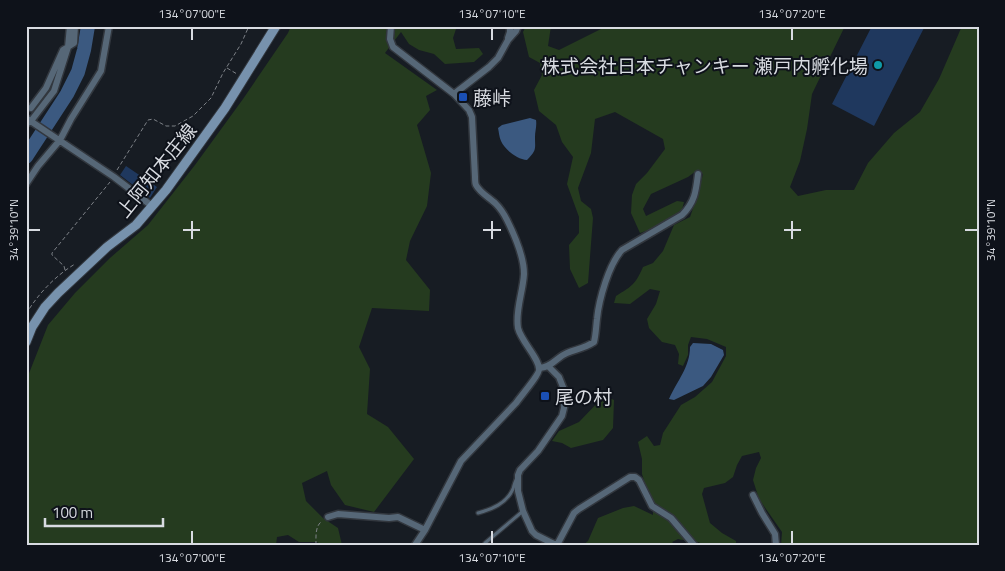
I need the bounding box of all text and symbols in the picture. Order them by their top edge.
text: 134°07'00"E [158,4,226,23]
text: 134°07'10"E [458,4,526,23]
text: 134°07'20"E [758,4,826,23]
place label: 株式会社日本チャンキー 瀬戸内孵化場 [541,51,868,80]
marker: 株式会社日本チャンキー 瀬戸内孵化場 [872,59,884,71]
place label: 藤峠 [473,83,511,112]
marker: 藤峠 [457,91,469,103]
street label: 上阿知本庄線 [109,117,203,223]
text: 34°39'10"N [4,199,23,261]
text: 34°39'10"N [981,199,1000,261]
place label: 尾の村 [555,382,612,411]
marker: 尾の村 [539,390,551,402]
scale bar [45,496,162,528]
text: 100 m [52,501,93,524]
text: 134°07'00"E [158,548,226,567]
text: 134°07'10"E [458,548,526,567]
text: 134°07'20"E [758,548,826,567]

